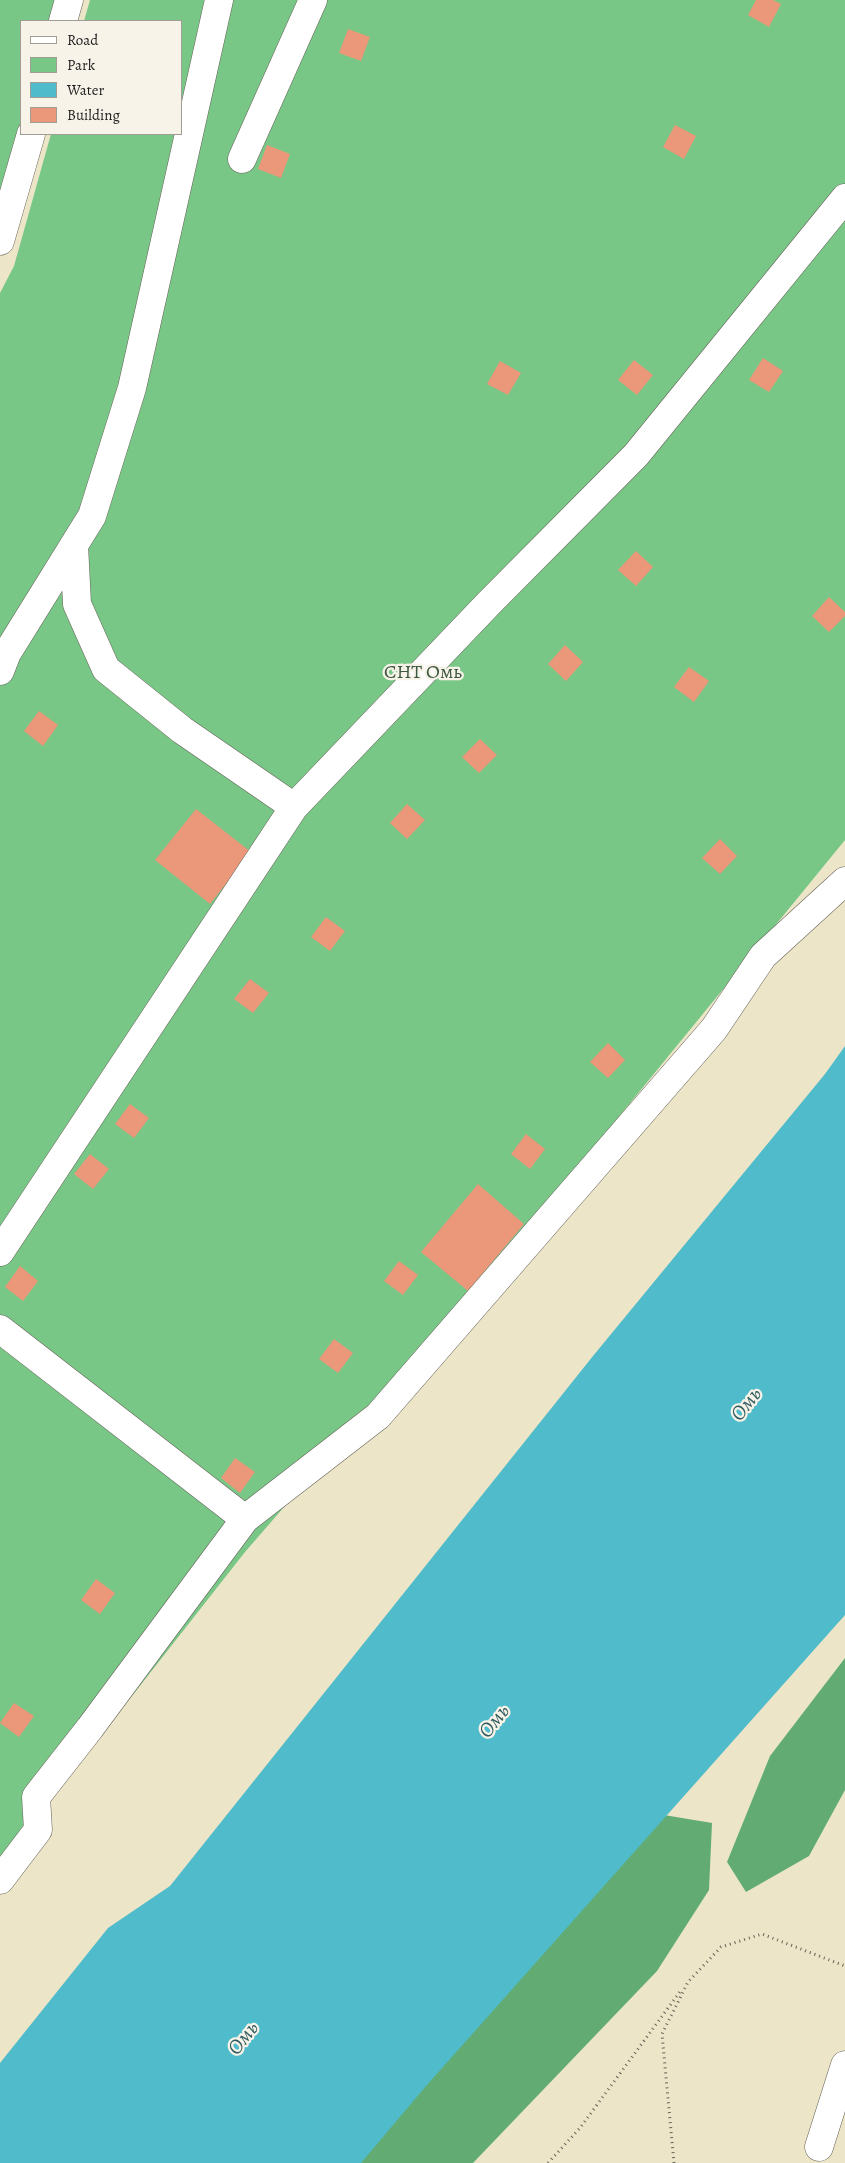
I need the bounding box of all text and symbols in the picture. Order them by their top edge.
legend [20,20,182,135]
text: Road [67,30,98,50]
text: Park [67,55,95,75]
text: Water [67,80,104,100]
text: Building [67,105,120,125]
park label: СНТ Омь [384,661,462,685]
water label: Омь [726,1383,768,1427]
water label: Омь [474,1700,516,1744]
water label: Омь [223,2017,265,2061]

